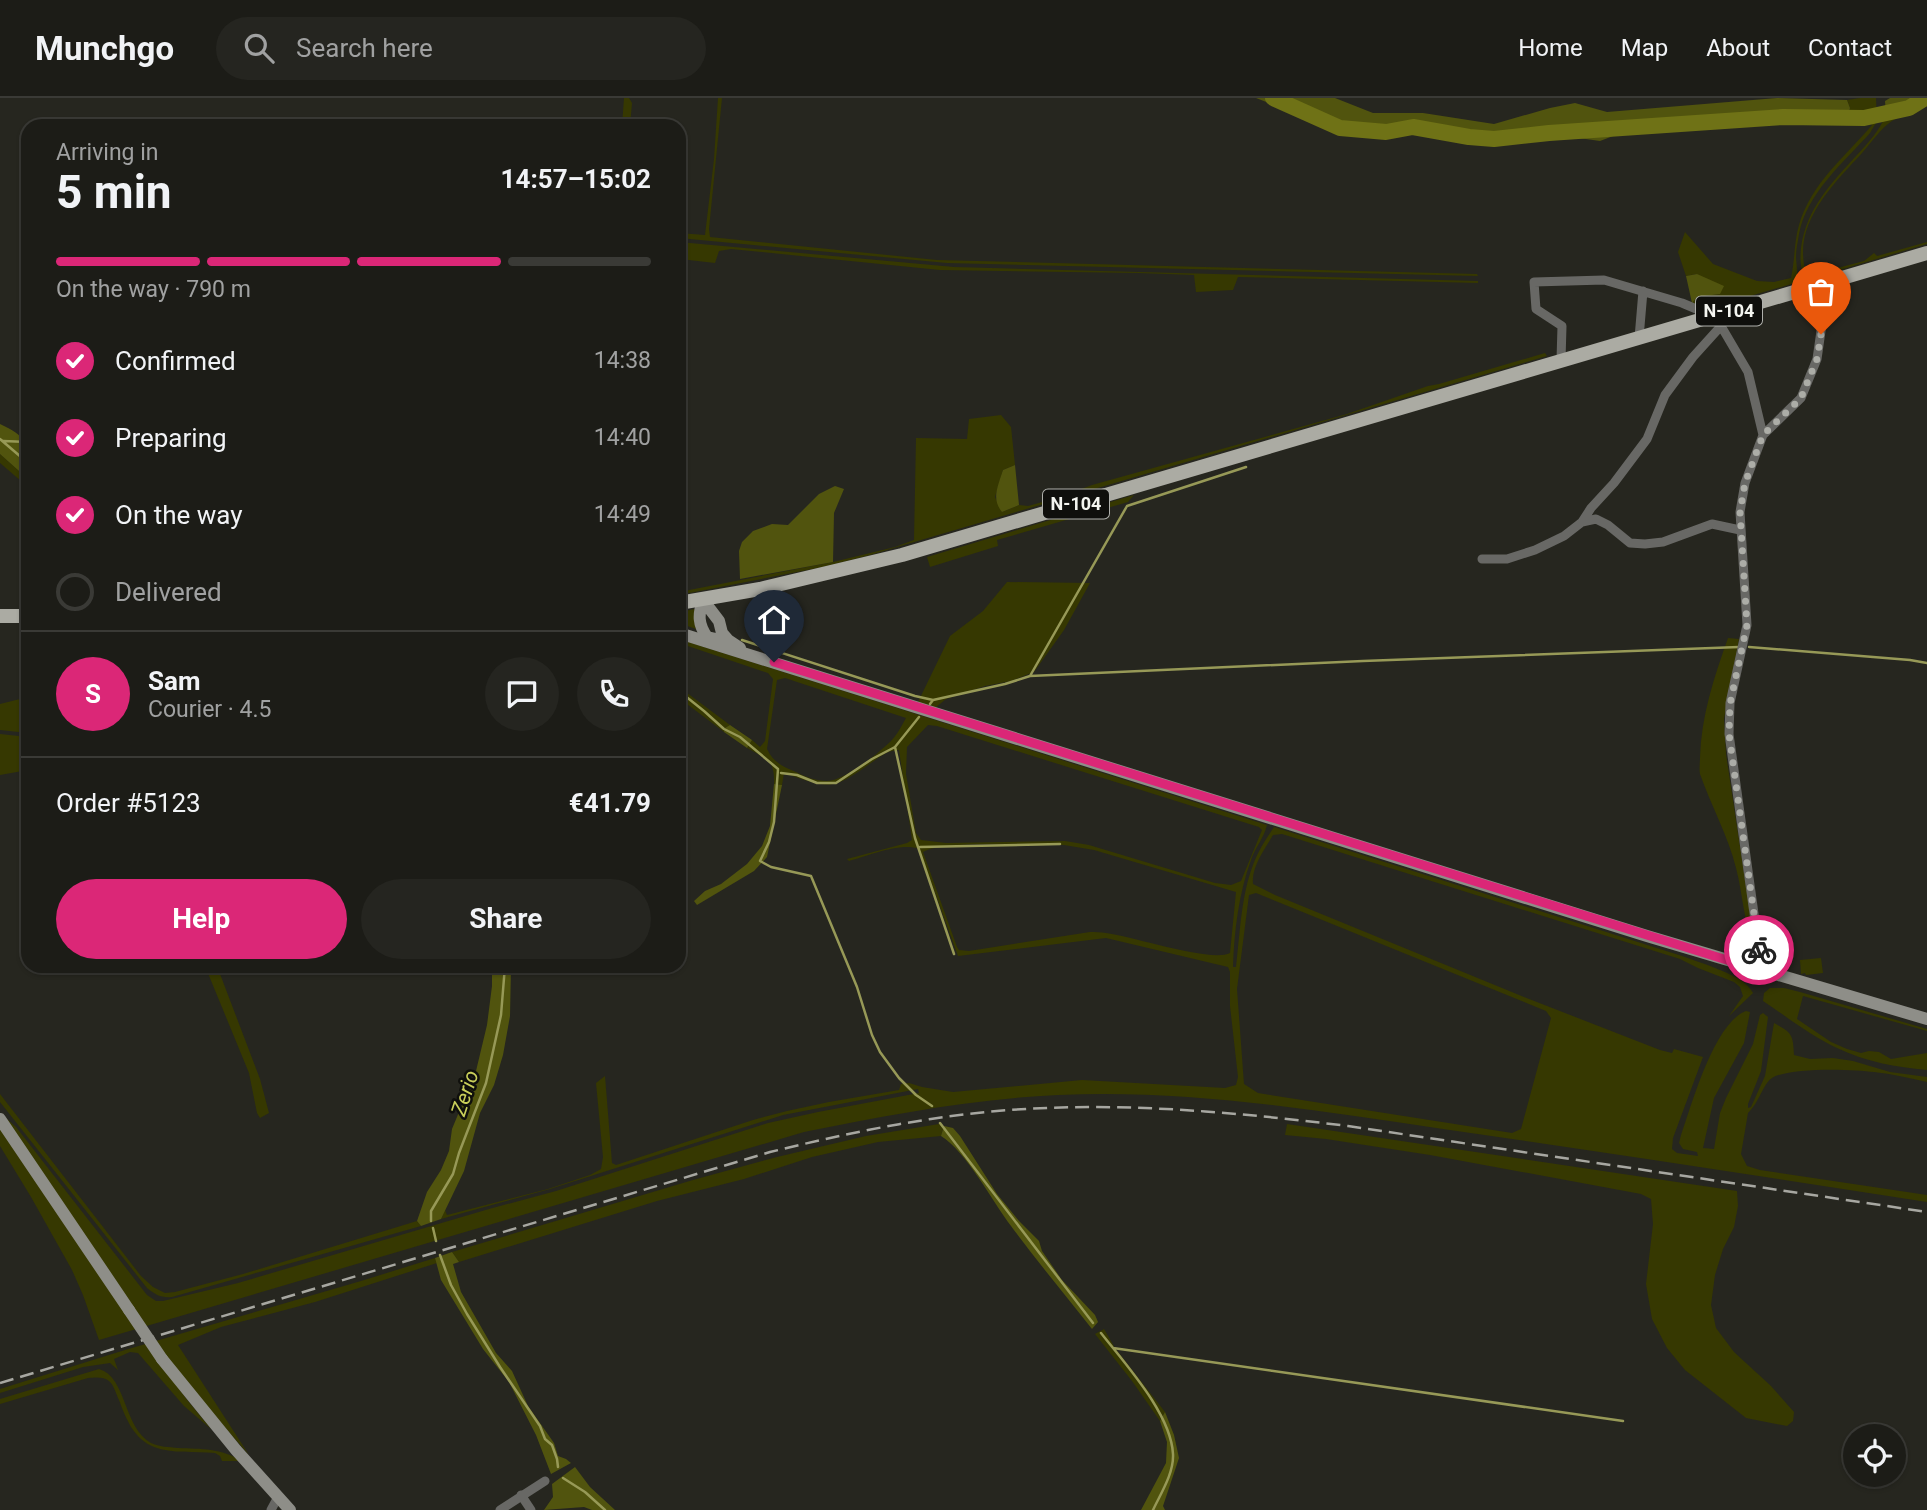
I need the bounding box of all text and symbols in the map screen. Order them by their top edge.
search box [216,17,706,80]
text: Munchgo [35,29,174,68]
icon: search [240,29,278,67]
text: Search here [296,33,433,63]
text: Home [1518,34,1583,62]
text: Map [1621,34,1668,62]
text: About [1706,34,1770,62]
text: Contact [1808,34,1892,62]
text: Arriving in [56,139,159,166]
text: 14:57–15:02 [501,164,651,194]
text: 5 min [56,165,172,219]
pin [1791,262,1851,334]
icon: bag [1802,273,1840,311]
text: On the way · 790 m [56,276,251,303]
road number: N-104 [1696,296,1762,326]
icon: check [56,342,94,380]
text: Confirmed [115,346,236,376]
text: 14:38 [594,347,651,374]
icon: check [56,419,94,457]
text: Preparing [115,423,227,453]
text: 14:40 [594,424,651,451]
road number: N-104 [1043,490,1109,518]
icon: check [56,496,94,534]
text: On the way [115,500,243,530]
text: 14:49 [594,501,651,528]
text: Delivered [115,577,222,607]
pin [744,590,804,662]
icon: home [755,601,793,639]
button: chat [485,657,559,731]
button: phone [577,657,651,731]
text: Sam [148,666,200,696]
text: S [85,679,101,709]
text: Courier · 4.5 [148,696,271,723]
text: Order #5123 [56,788,201,818]
text: €41.79 [569,788,651,818]
button: Help [56,879,347,959]
button: Share [361,879,651,959]
courier [1724,915,1794,985]
icon: bike [1740,931,1778,969]
water label: Zerio [446,1067,484,1120]
map controls [1843,1424,1906,1487]
button: locate [1843,1424,1906,1487]

